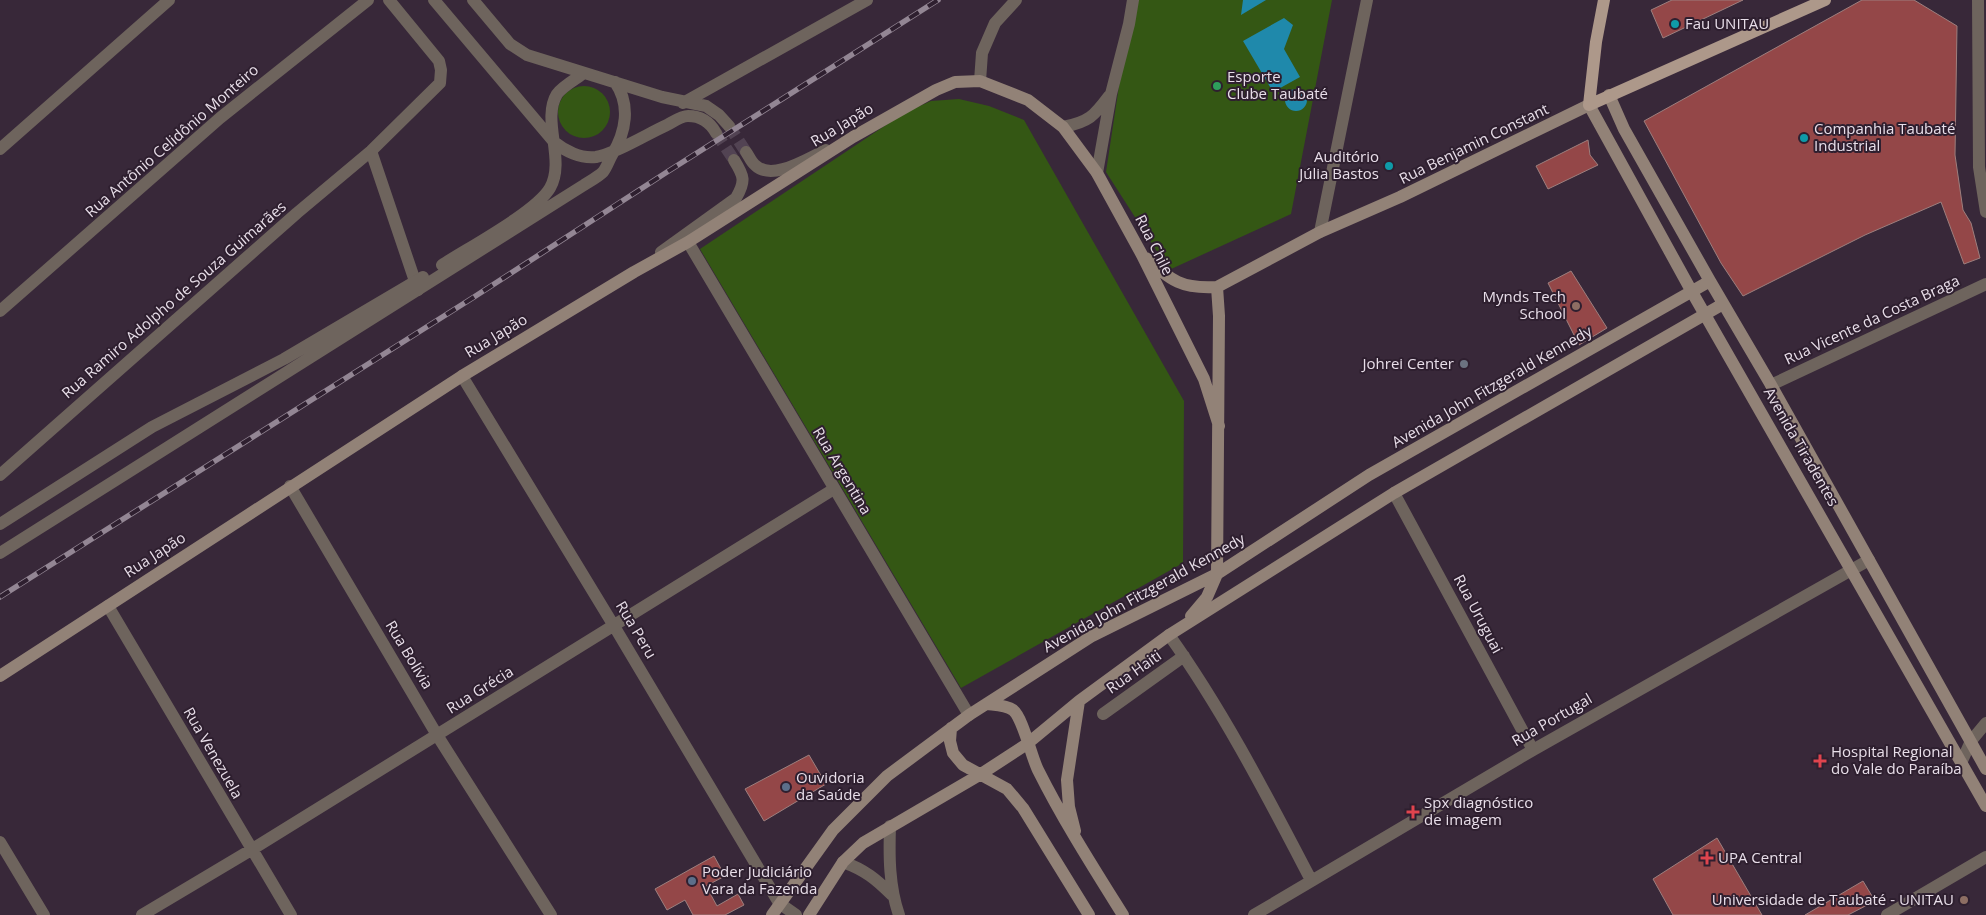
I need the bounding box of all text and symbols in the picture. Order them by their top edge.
place label: Fau UNITAU [1685,13,1769,33]
marker: Fau UNITAU [1669,18,1681,30]
street label: Rua Antônio Celidônio Monteiro [80,59,262,221]
place label: Esporte Clube Taubaté [1227,66,1328,103]
marker: Esporte Clube Taubaté [1211,80,1223,92]
street label: Rua Japão [807,98,876,151]
street label: Rua Benjamin Constant [1395,98,1552,188]
place label: Companhia Taubaté Industrial [1814,118,1955,155]
marker: Companhia Taubaté Industrial [1798,132,1810,144]
place label: Auditório Júlia Bastos [1297,146,1379,183]
marker: Auditório Júlia Bastos [1383,160,1395,172]
street label: Rua Ramiro Adolpho de Souza Guimarães [57,196,290,402]
street label: Rua Chile [1131,211,1179,278]
street label: Rua Vicente da Costa Braga [1781,270,1962,369]
place label: Mynds Tech School [1483,286,1566,323]
marker: Mynds Tech School [1570,300,1582,312]
street label: Rua Japão [461,309,530,362]
street label: Avenida John Fitzgerald Kennedy [1388,320,1596,452]
place label: Johrei Center [1361,353,1454,373]
marker: Johrei Center [1458,358,1470,370]
street label: Avenida Tiradentes [1760,383,1844,510]
street label: Rua Argentina [809,423,877,518]
street label: Rua Japão [120,527,189,581]
street label: Avenida John Fitzgerald Kennedy [1039,528,1249,656]
street label: Rua Uruguai [1450,571,1508,656]
street label: Rua Peru [612,597,662,662]
street label: Rua Bolívia [382,617,438,692]
street label: Rua Haiti [1102,645,1165,697]
street label: Rua Grécia [442,661,517,718]
street label: Rua Portugal [1508,688,1595,750]
street label: Rua Venezuela [180,703,248,802]
place label: Hospital Regional do Vale do Paraíba [1831,741,1962,778]
marker: Hospital Regional do Vale do Paraíba [1813,754,1827,768]
place label: Ouvidoria da Saúde [796,767,865,804]
marker: Ouvidoria da Saúde [780,781,792,793]
place label: Spx diagnóstico de imagem [1424,792,1533,829]
marker: Spx diagnóstico de imagem [1406,805,1420,819]
place label: UPA Central [1718,847,1802,867]
marker: UPA Central [1700,851,1714,865]
place label: Poder Judiciário Vara da Fazenda [702,861,817,898]
marker: Poder Judiciário Vara da Fazenda [686,875,698,887]
place label: Universidade de Taubaté - UNITAU [1712,889,1954,909]
marker: Universidade de Taubaté - UNITAU [1958,894,1970,906]

